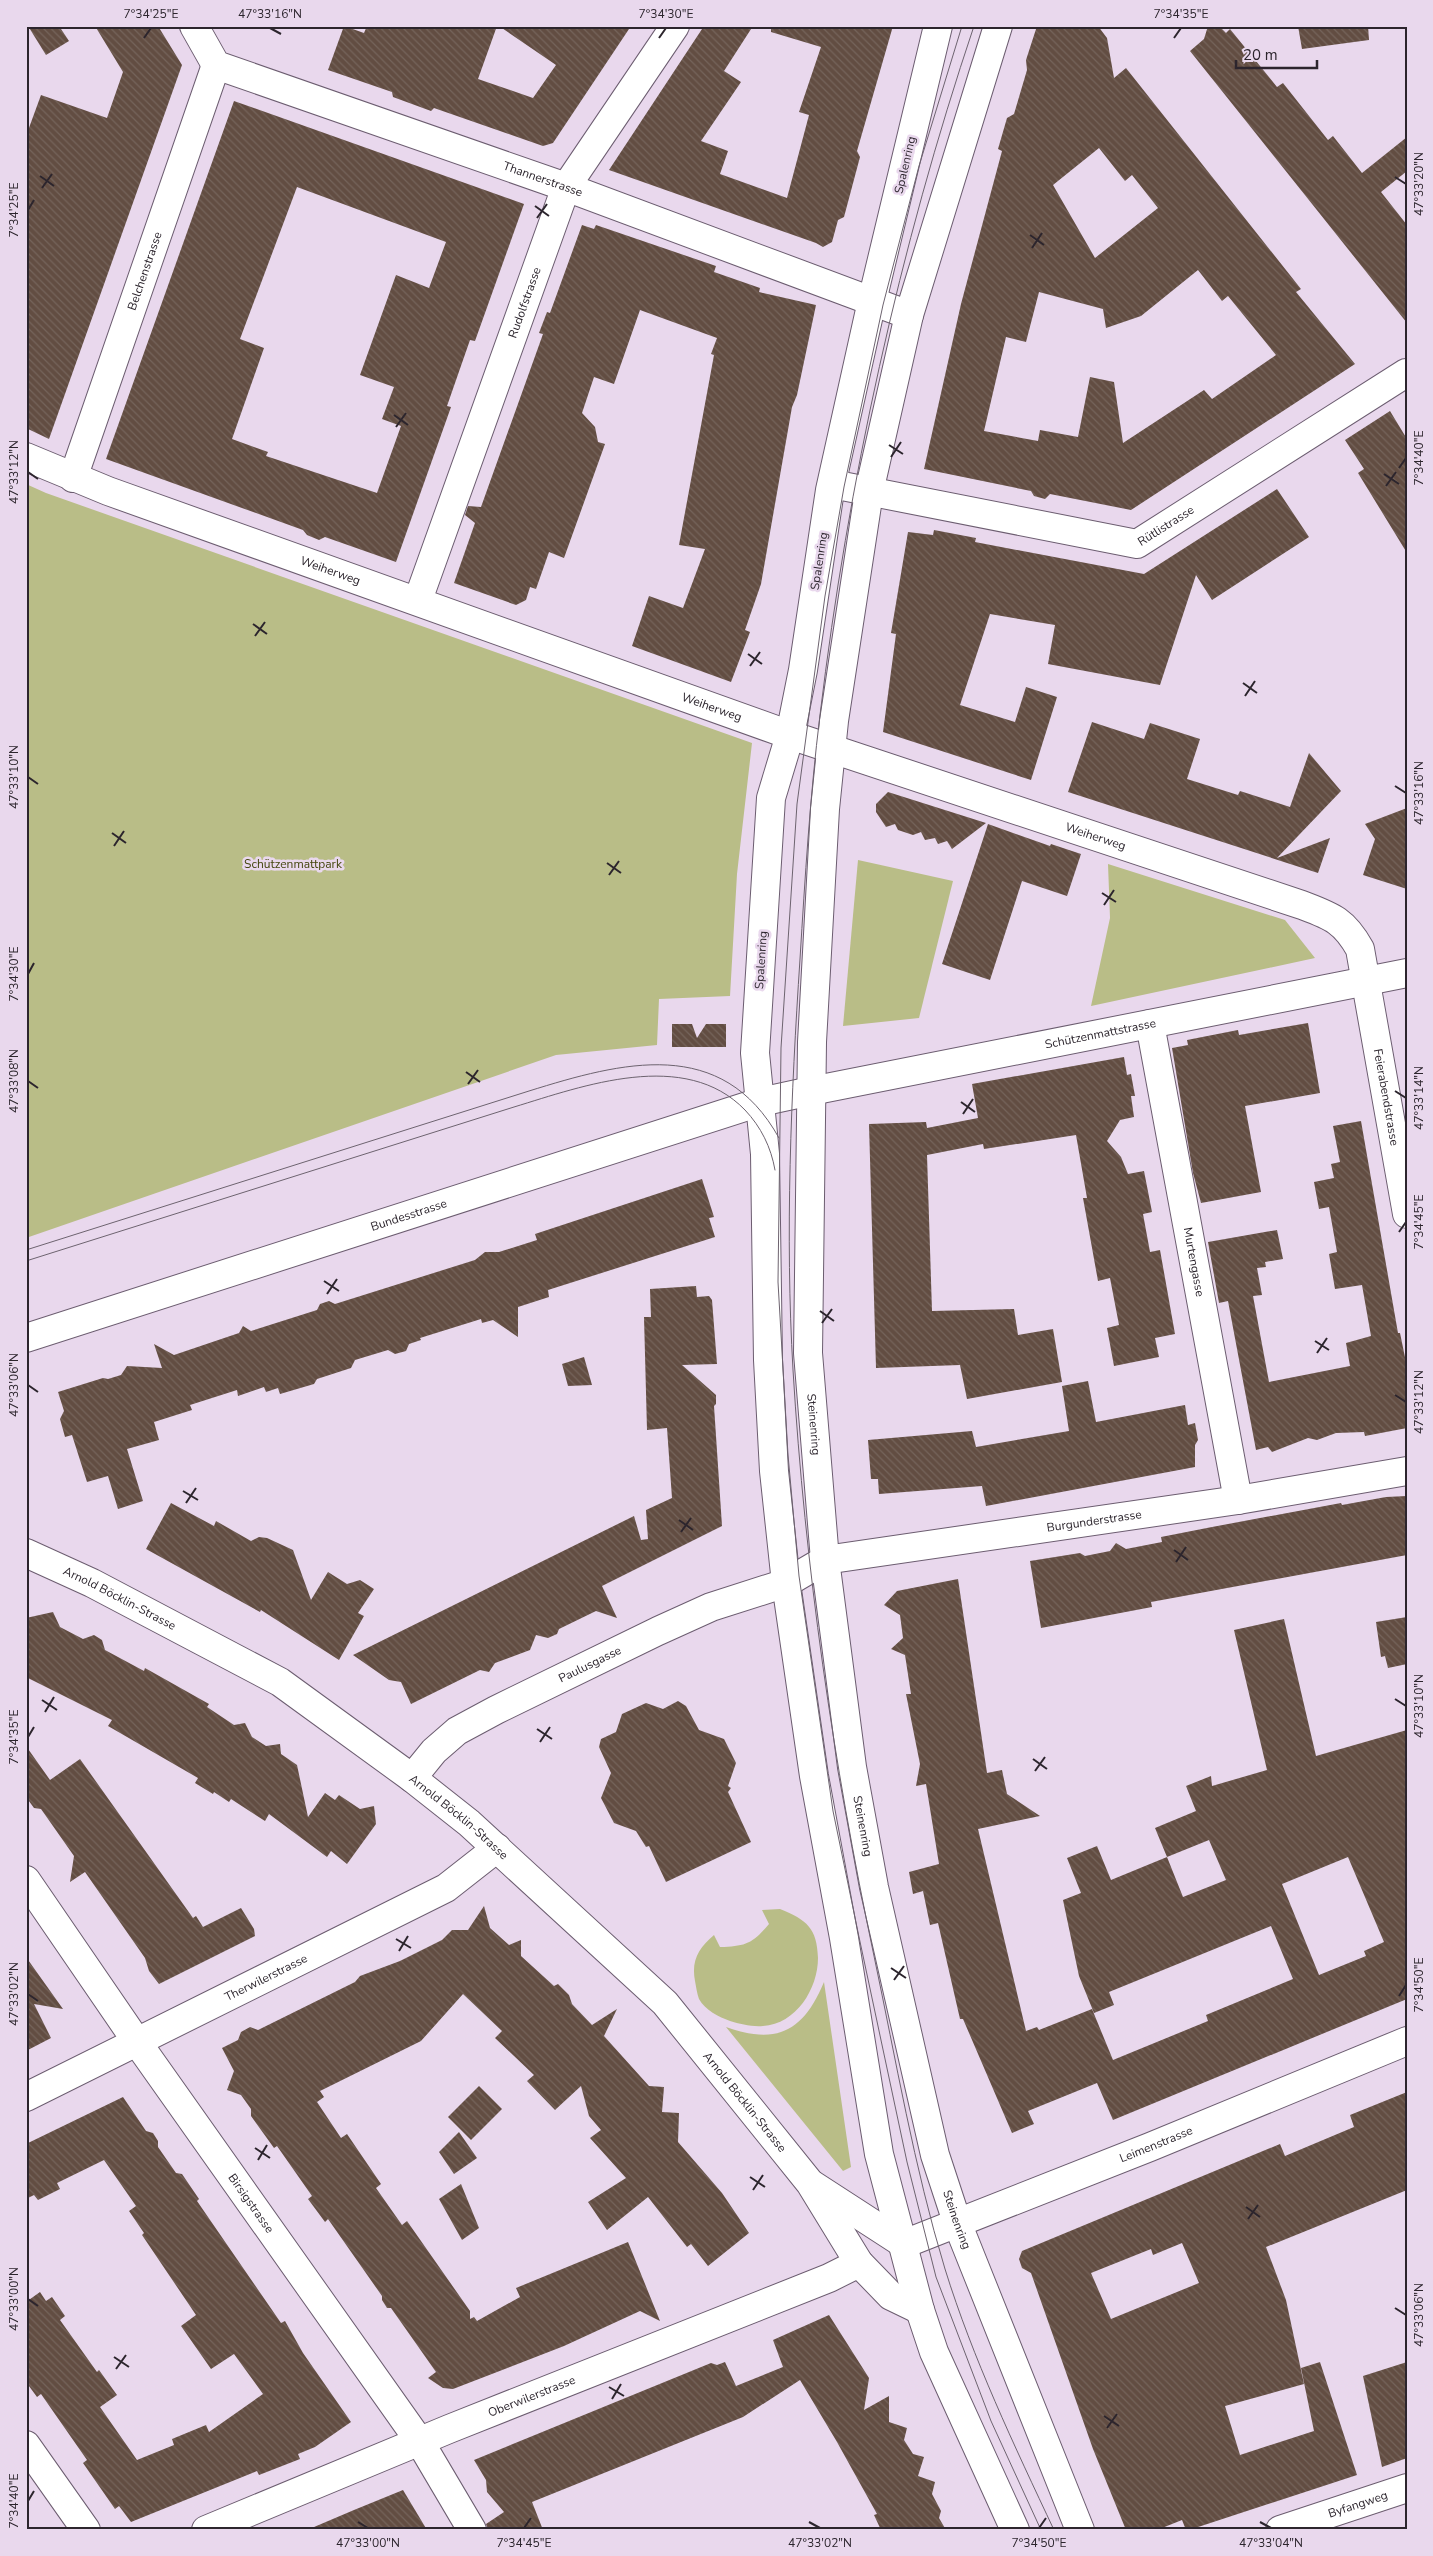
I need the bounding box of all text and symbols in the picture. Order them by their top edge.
text: 7°34'25"E [124,6,178,22]
text: 47°33'16"N [238,6,302,22]
text: 7°34'30"E [639,6,693,22]
text: 7°34'35"E [1154,6,1208,22]
scale bar [1236,38,1317,70]
text: 20 m [1243,45,1278,65]
street label: Spalenring [891,135,919,195]
text: 47°33'20"N [1411,152,1427,216]
street label: Thannerstrasse [501,158,585,201]
text: 7°34'25"E [6,183,22,237]
street label: Belchenstrasse [124,230,166,312]
street label: Rudolfstrasse [505,265,545,340]
text: 7°34'40"E [1411,431,1427,485]
text: 47°33'12"N [6,440,22,504]
street label: Rütlistrasse [1135,502,1197,550]
street label: Spalenring [807,531,831,591]
street label: Weiherweg [298,552,363,589]
street label: Weiherweg [679,689,744,725]
text: 47°33'10"N [6,745,22,809]
text: 47°33'16"N [1411,761,1427,825]
street label: Weiherweg [1063,819,1128,854]
park label: Schützenmattpark [244,856,343,872]
street label: Spalenring [751,930,771,990]
text: 7°34'30"E [6,947,22,1001]
street label: Schützenmattstrasse [1044,1015,1157,1053]
street label: Feierabendstrasse [1370,1047,1403,1147]
text: 47°33'08"N [6,1049,22,1113]
text: 47°33'14"N [1411,1066,1427,1130]
street label: Bundesstrasse [368,1195,449,1235]
text: 7°34'45"E [1411,1195,1427,1249]
street label: Murtengasse [1180,1226,1208,1298]
text: 47°33'06"N [6,1353,22,1417]
text: 47°33'12"N [1411,1370,1427,1434]
street label: Steinenring [803,1393,824,1456]
street label: Burgunderstrasse [1046,1506,1143,1536]
street label: Arnold Böcklin-Strasse [61,1563,179,1634]
street label: Paulusgasse [556,1642,624,1686]
text: 47°33'10"N [1411,1674,1427,1738]
text: 7°34'35"E [6,1710,22,1764]
street label: Arnold Böcklin-Strasse [406,1771,512,1863]
street label: Steinenring [849,1794,876,1858]
street label: Therwilerstrasse [222,1950,310,2005]
text: 7°34'50"E [1411,1958,1427,2012]
text: 47°33'02"N [6,1962,22,2026]
street label: Arnold Böcklin-Strasse [699,2048,790,2156]
street label: Leimenstrasse [1117,2122,1195,2166]
street label: Birsigstrasse [225,2170,278,2236]
street label: Steinenring [939,2188,975,2252]
text: 47°33'00"N [6,2267,22,2331]
text: 47°33'06"N [1411,2283,1427,2347]
street label: Oberwilerstrasse [485,2372,578,2421]
text: 7°34'40"E [6,2474,22,2528]
street label: Byfangweg [1326,2487,1390,2522]
text: 47°33'00"N [336,2535,400,2551]
text: 7°34'45"E [497,2535,551,2551]
text: 47°33'02"N [788,2535,852,2551]
text: 7°34'50"E [1012,2535,1066,2551]
text: 47°33'04"N [1239,2535,1303,2551]

